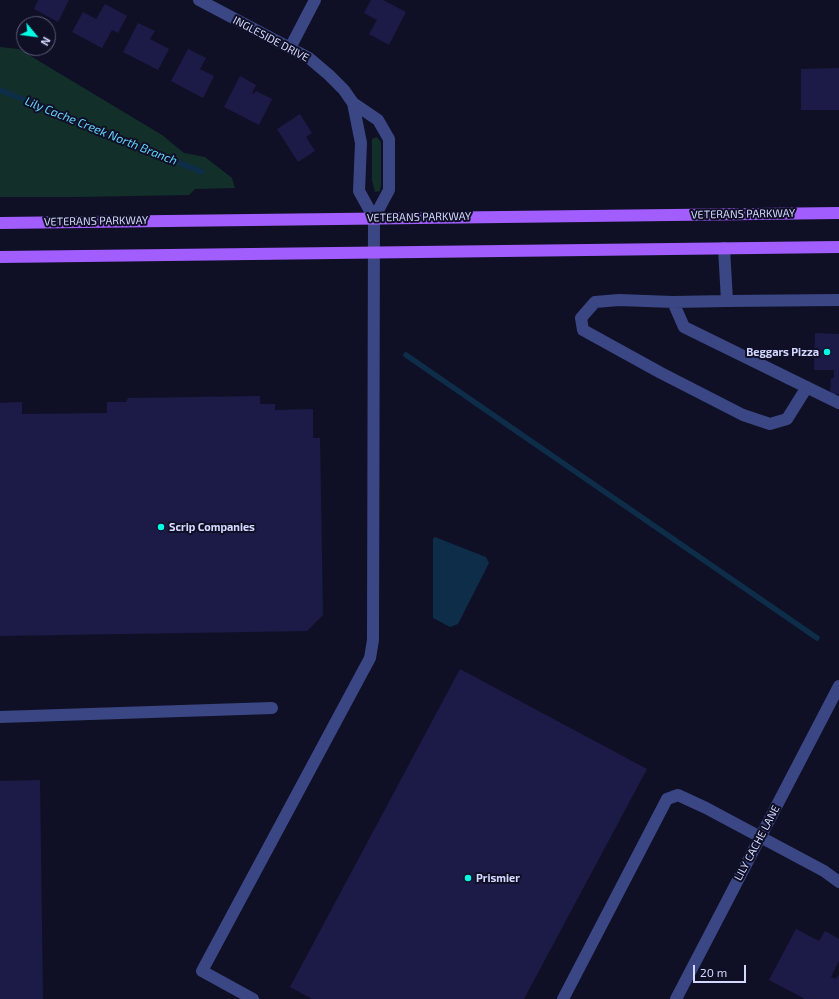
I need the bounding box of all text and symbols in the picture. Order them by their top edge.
street label: INGLESIDE DRIVE [231,13,311,65]
north arrow [16,16,56,56]
text: N [38,35,54,48]
water label: Lily Cache Creek North Branch [23,94,179,168]
street label: VETERANS PARKWAY [691,206,795,222]
street label: VETERANS PARKWAY [367,209,471,225]
street label: VETERANS PARKWAY [44,213,148,229]
place label: Beggars Pizza [746,345,819,359]
marker: Beggars Pizza [822,347,832,357]
place label: Scrip Companies [169,520,255,534]
marker: Scrip Companies [156,522,166,532]
street label: LILY CACHE LANE [732,803,782,883]
place label: Prismier [476,871,520,885]
marker: Prismier [463,873,473,883]
scale bar [695,957,748,983]
text: 20 m [700,965,727,979]

